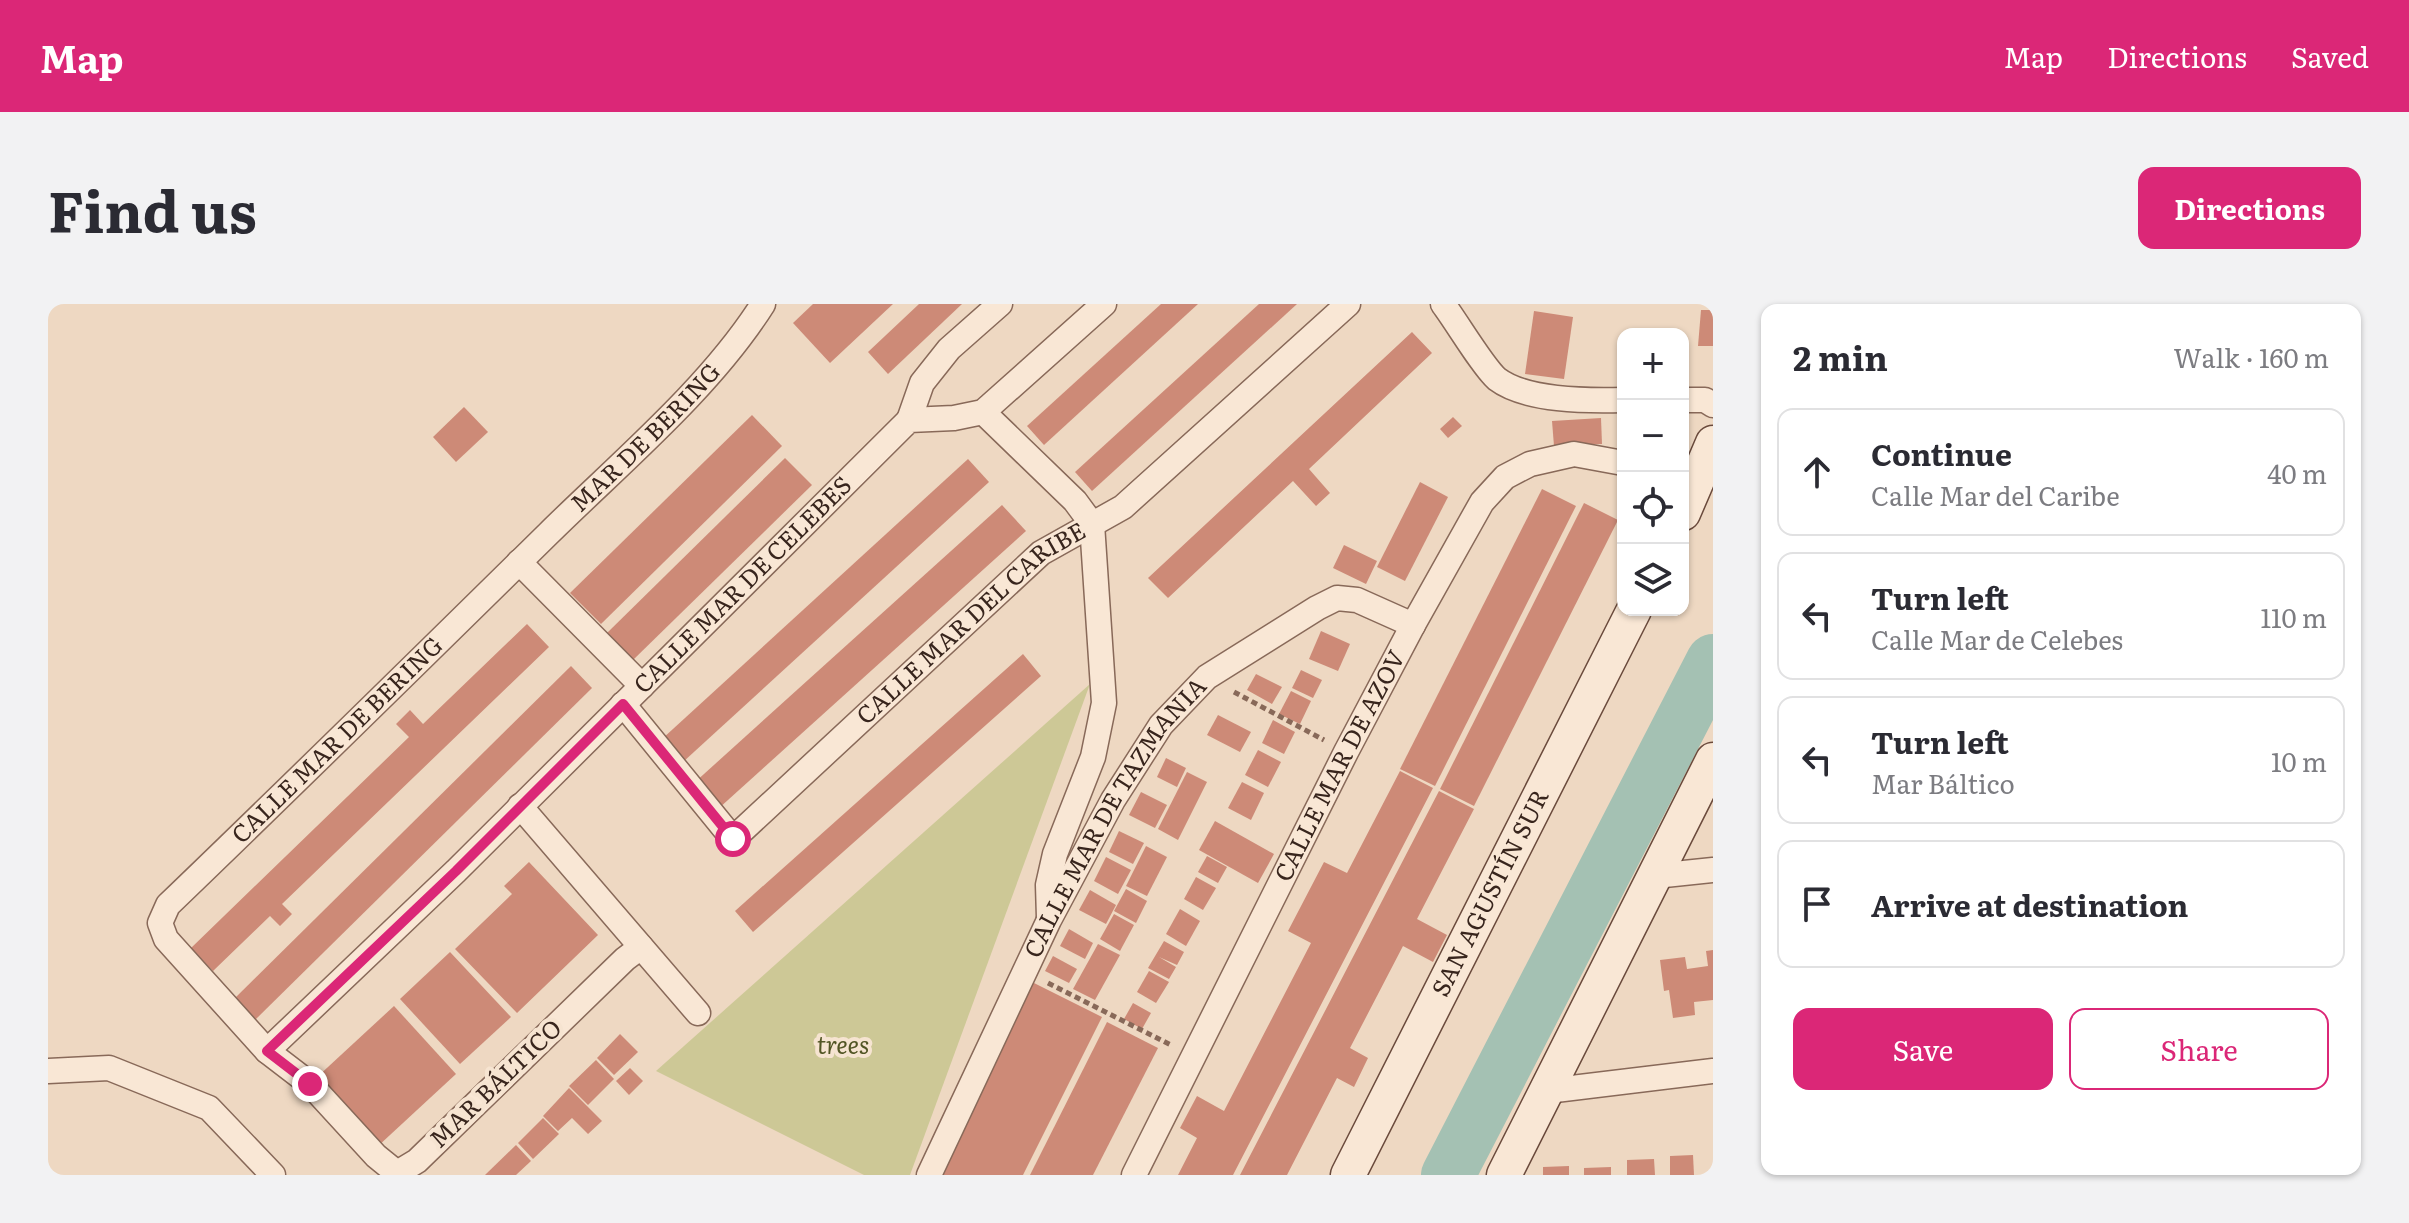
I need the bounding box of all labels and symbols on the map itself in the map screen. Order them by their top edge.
street label: MAR DE BERING [561,354,727,519]
street label: CALLE MAR DE CELEBES [624,467,858,700]
street label: CALLE MAR DEL CARIBE [847,512,1091,731]
street label: CALLE MAR DE BERING [222,627,449,850]
street label: CALLE MAR DE AZOV [1264,643,1412,887]
street label: CALLE MAR DE TAZMANIA [1014,668,1213,963]
street label: SAN AGUSTÍN SUR [1421,782,1556,1002]
route start [715,821,751,857]
street label: MAR BÁLTICO [420,1010,568,1154]
park label: trees [817,1026,869,1061]
route end [292,1066,328,1102]

